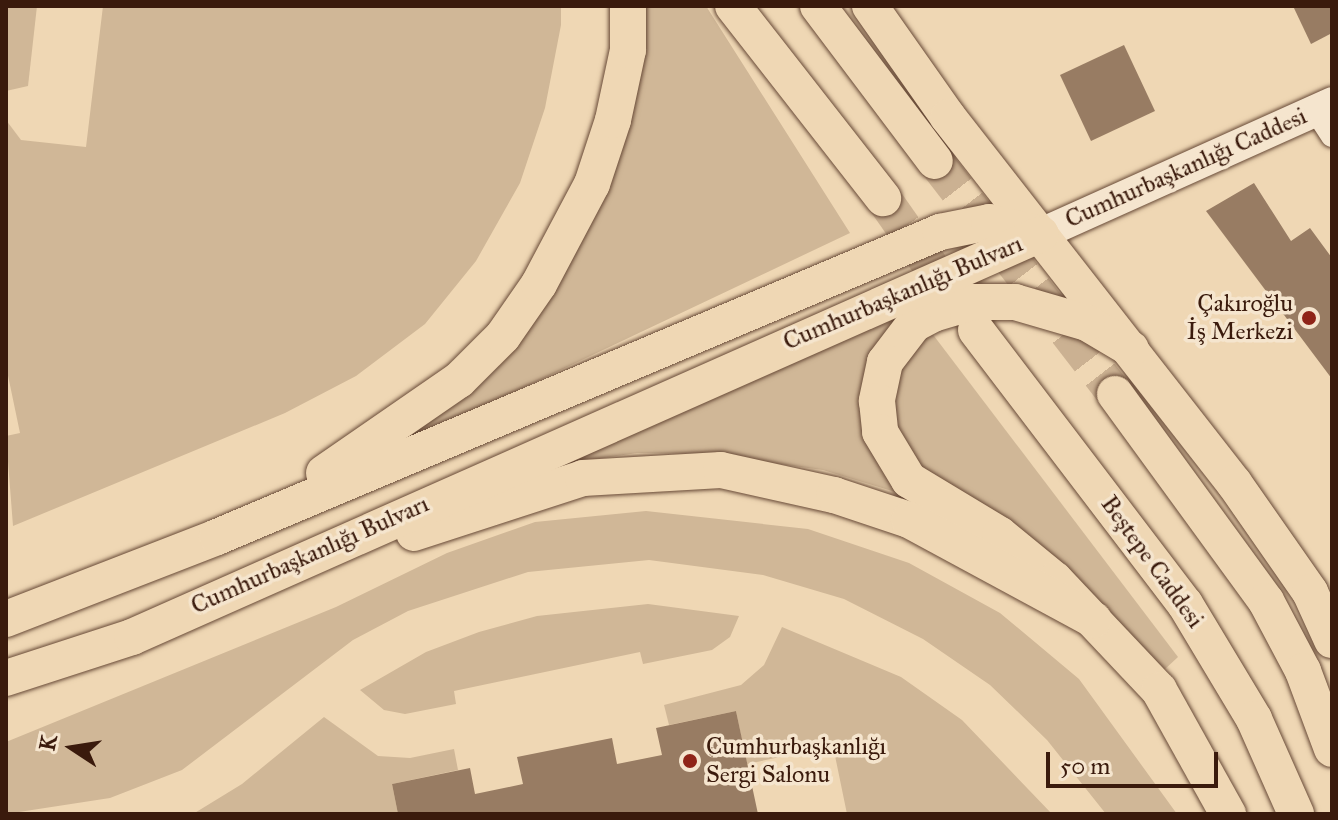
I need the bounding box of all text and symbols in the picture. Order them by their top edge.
street label: Cumhurbaşkanlığı Caddesi [1061,102,1311,234]
street label: Cumhurbaşkanlığı Bulvarı [779,229,1027,357]
place label: Çakıroğlu İş Merkezi [1187,290,1293,346]
marker: Çakıroğlu İş Merkezi [1300,309,1318,327]
street label: Cumhurbaşkanlığı Bulvarı [187,490,433,620]
street label: Beştepe Caddesi [1094,490,1210,634]
north arrow [32,708,112,788]
text: K [33,732,63,753]
place label: Cumhurbaşkanlığı Sergi Salonu [706,733,886,789]
scale bar [1050,736,1222,786]
text: 50 m [1060,751,1110,781]
marker: Cumhurbaşkanlığı Sergi Salonu [681,752,699,770]

